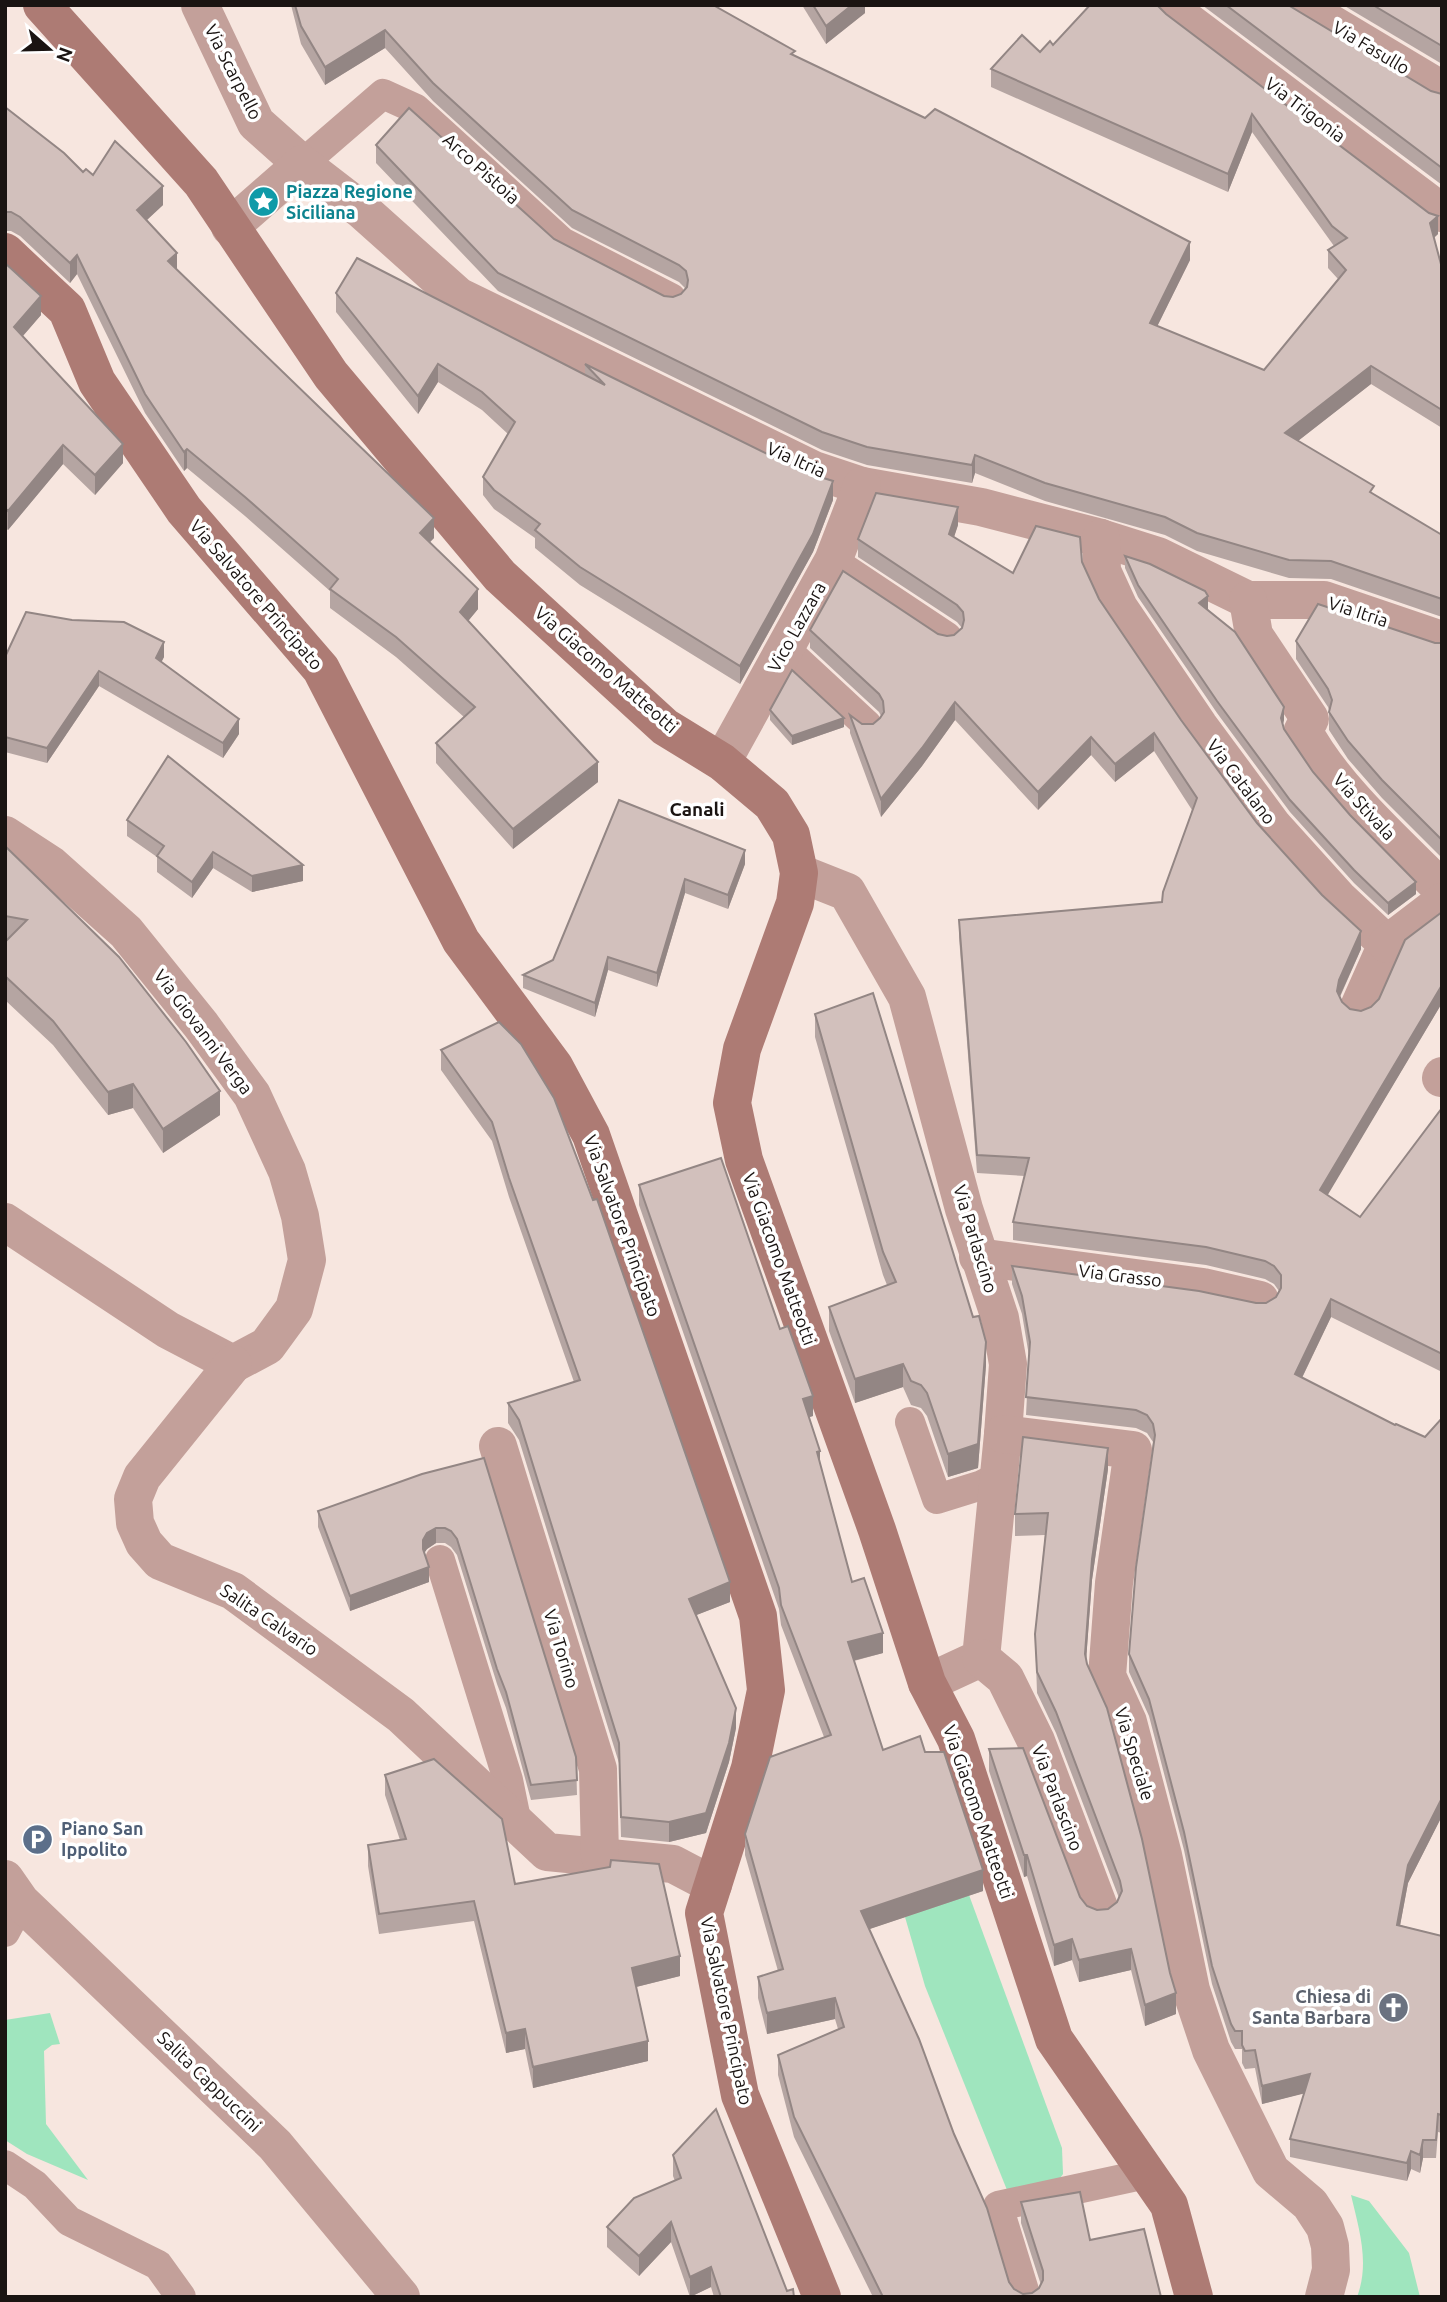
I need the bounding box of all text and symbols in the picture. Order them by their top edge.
north arrow [14,14,84,84]
street label: Via Fasullo [1330,16,1413,78]
street label: Via Scarpello [201,21,266,122]
text: N [52,44,78,65]
street label: Via Trigonia [1262,73,1350,146]
street label: Arco Pistoia [439,129,524,208]
place label: Piazza Regione Siciliana [286,181,413,222]
place icon: Piazza Regione Siciliana [246,185,280,219]
street label: Via Itria [764,437,829,481]
street label: Via Salvatore Principato [186,515,327,673]
street label: Vico Lazzara [763,578,829,675]
street label: Via Itria [1326,592,1391,630]
street label: Via Giacomo Matteotti [531,602,682,737]
street label: Via Catalano [1203,735,1280,828]
street label: Via Stivala [1330,769,1400,844]
district label: Canali [669,798,725,820]
street label: Via Giovanni Verga [150,965,257,1098]
street label: Via Salvatore Principato [581,1132,665,1319]
street label: Via Giacomo Matteotti [739,1170,821,1348]
street label: Via Parlascino [950,1182,1002,1295]
street label: Via Grasso [1077,1260,1163,1290]
street label: Salita Calvario [217,1579,322,1659]
street label: Via Torino [540,1607,583,1691]
street label: Via Speciale [1111,1705,1159,1803]
street label: Via Giacomo Matteotti [940,1722,1018,1901]
street label: Via Parlascino [1029,1742,1087,1853]
place label: Piano San Ippolito [61,1818,144,1859]
parking icon: Piano San Ippolito [21,1822,55,1856]
street label: Via Salvatore Principato [697,1915,757,2107]
place label: Chiesa di Santa Barbara [1252,1986,1371,2027]
church icon: Chiesa di Santa Barbara [1377,1990,1411,2024]
street label: Salita Cappuccini [154,2027,265,2136]

